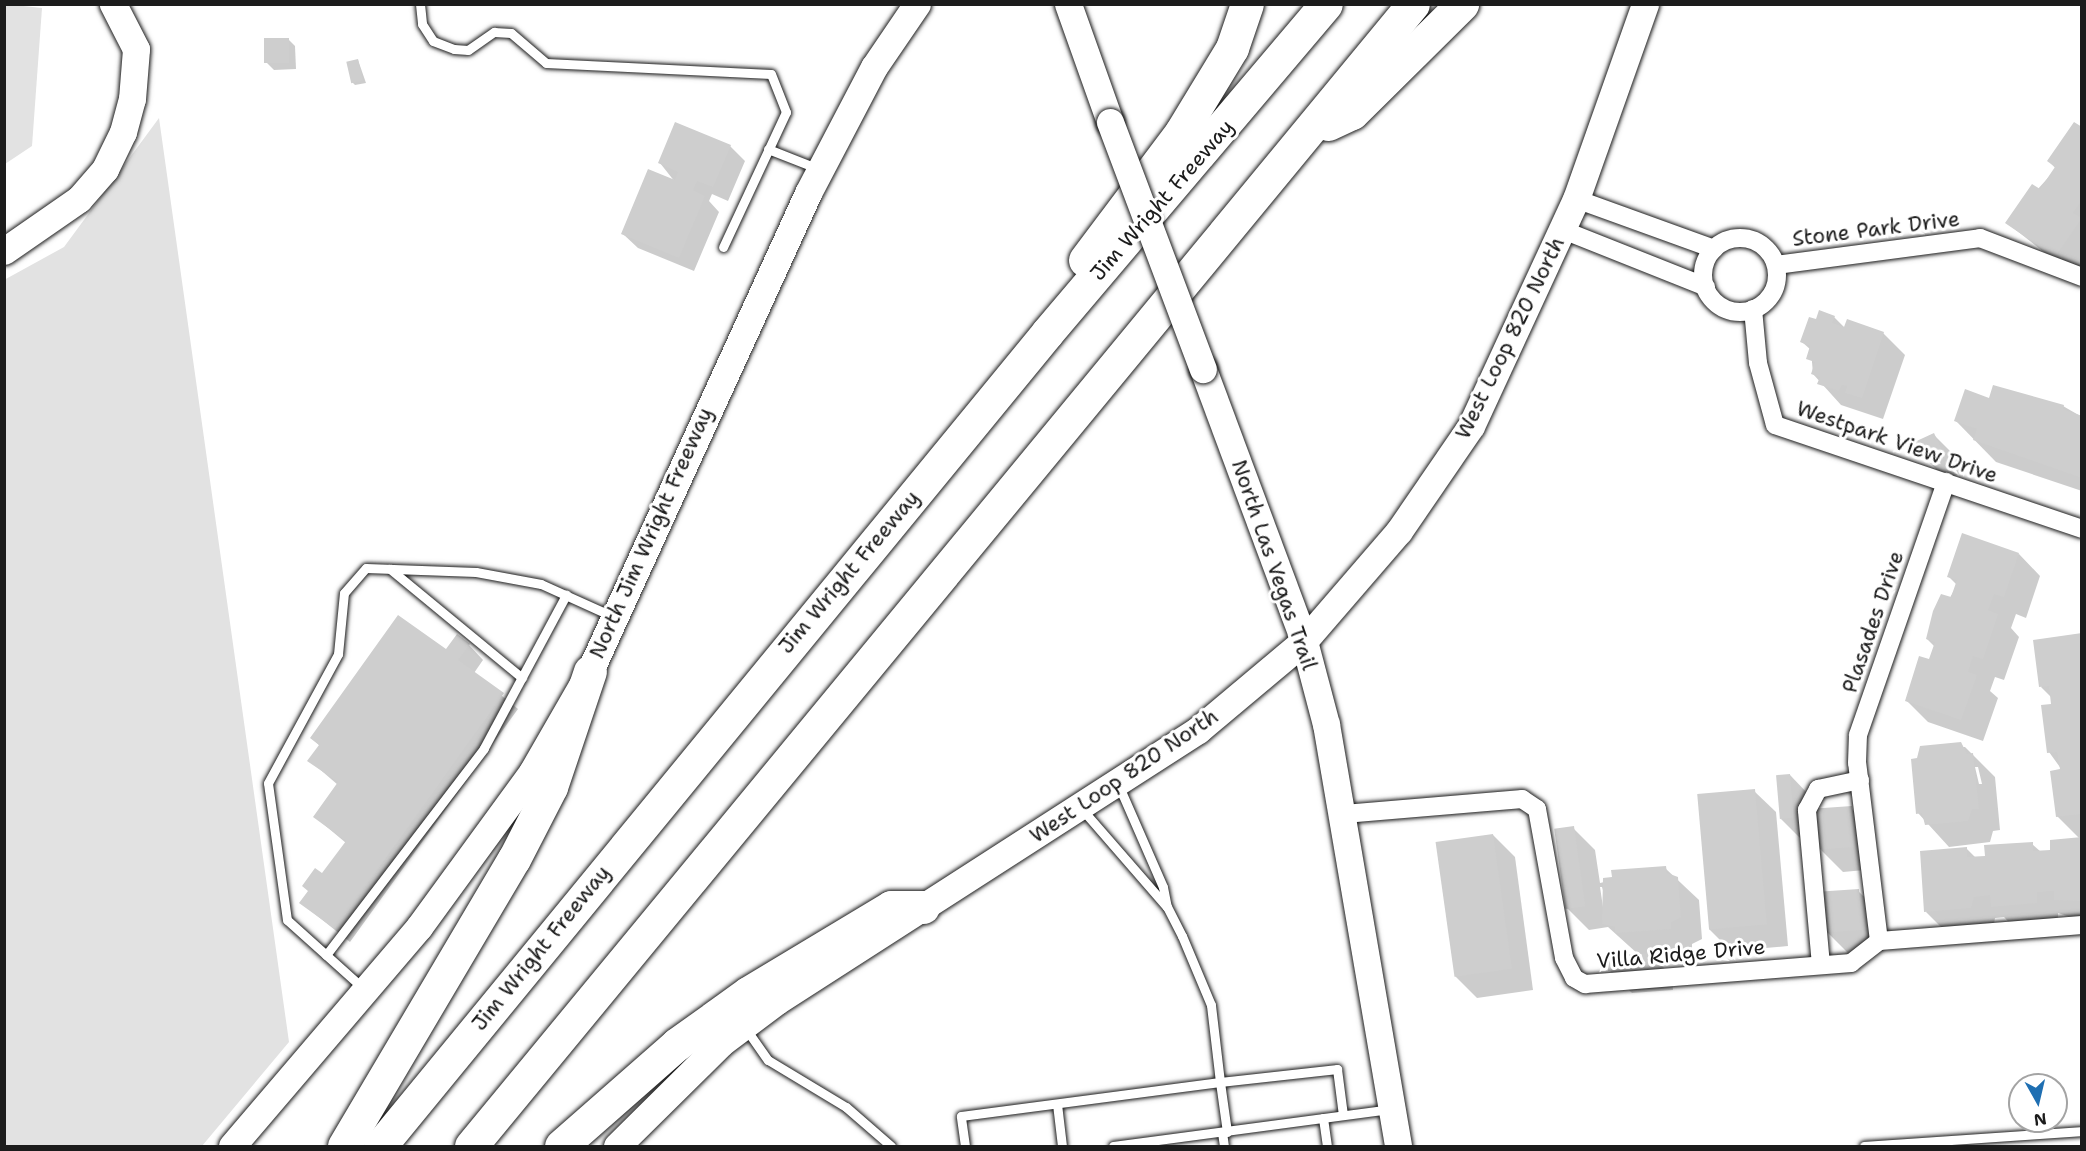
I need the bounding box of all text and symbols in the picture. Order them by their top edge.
street label: Jim Wright Freeway [1085,114,1239,286]
street label: Stone Park Drive [1791,206,1961,252]
street label: West Loop 820 North [1450,233,1570,443]
street label: Westpark View Drive [1793,396,2001,488]
street label: North Jim Wright Freeway [584,404,718,662]
street label: North Las Vegas Trail [1226,456,1322,674]
street label: Jim Wright Freeway [773,485,925,659]
street label: Plasades Drive [1837,548,1909,696]
street label: West Loop 820 North [1025,704,1223,848]
street label: Jim Wright Freeway [467,860,615,1036]
street label: Villa Ridge Drive [1596,934,1766,974]
north arrow [2008,1073,2068,1133]
text: N [2033,1108,2048,1131]

